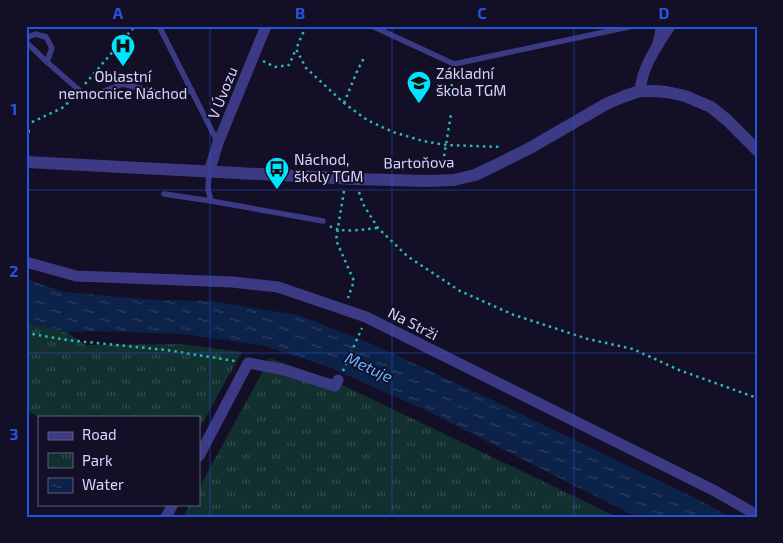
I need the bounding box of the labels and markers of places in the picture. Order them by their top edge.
hospital icon: Oblastní nemocnice Náchod [110,33,136,67]
place label: Základní škola TGM [436,64,506,99]
place label: Oblastní nemocnice Náchod [59,67,187,102]
school or university icon: Základní škola TGM [406,70,432,104]
place label: Náchod, školy TGM [294,150,363,185]
bus stop icon: Náchod, školy TGM [264,156,290,190]

